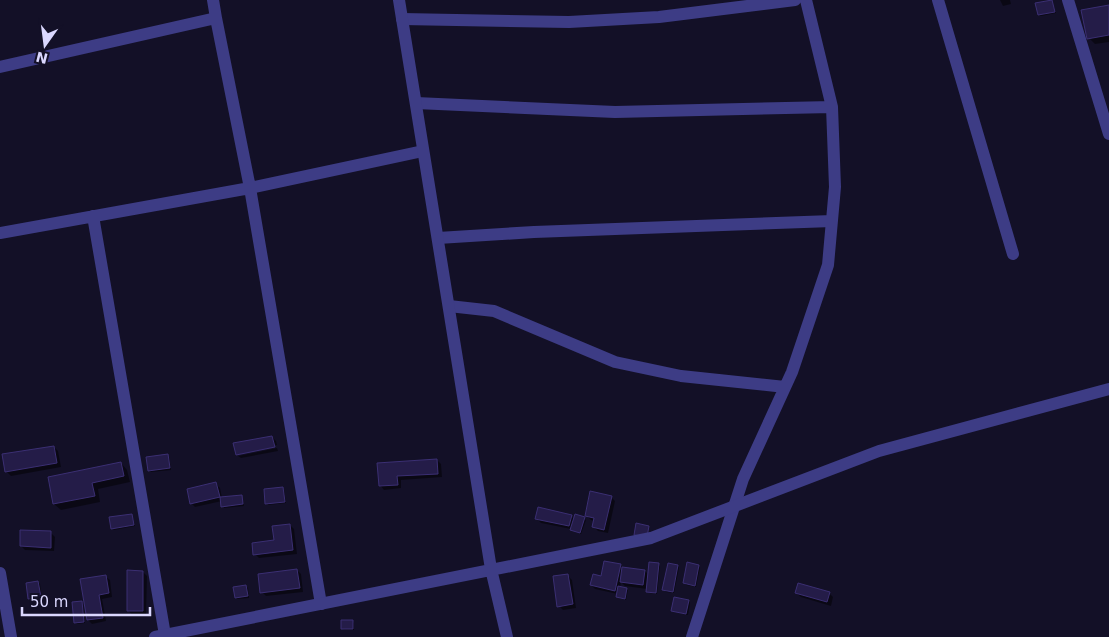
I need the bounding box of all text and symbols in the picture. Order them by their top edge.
north arrow [20,20,70,70]
text: N [34,48,49,67]
scale bar [22,584,150,616]
text: 50 m [30,593,68,611]

